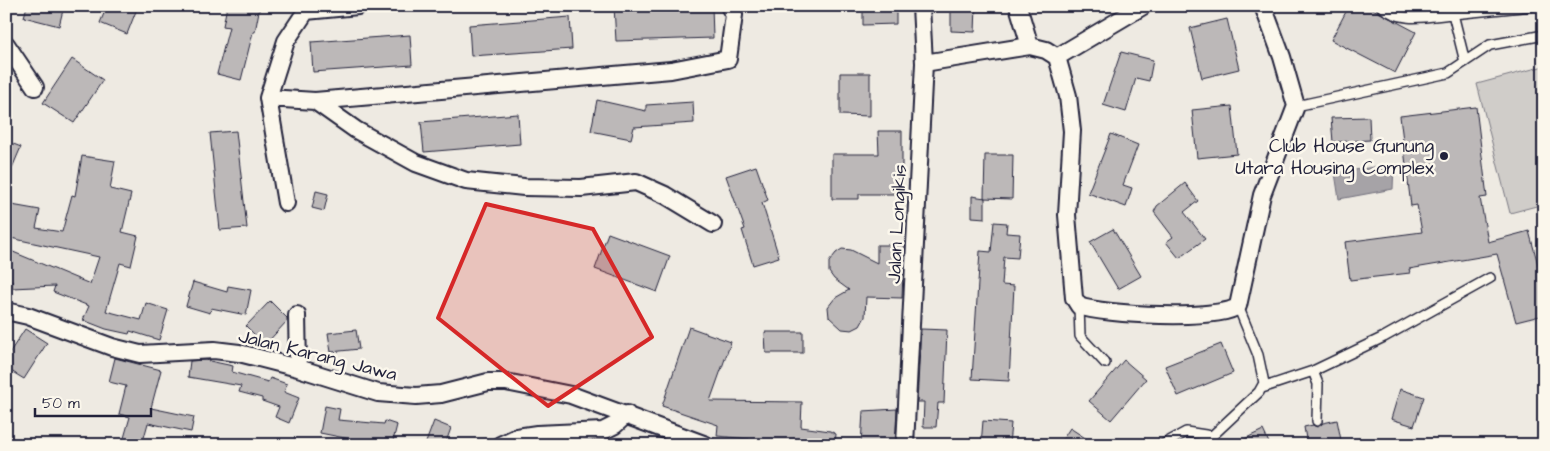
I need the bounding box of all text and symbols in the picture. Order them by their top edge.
place label: Club House Gunung Utara Housing Complex [1235,133,1434,183]
marker: Club House Gunung Utara Housing Complex [1438,150,1450,162]
street label: Jalan Longikis [881,164,915,285]
street label: Jalan Karang Jawa [235,323,400,389]
scale bar [35,386,151,418]
text: 50 m [42,393,80,414]

